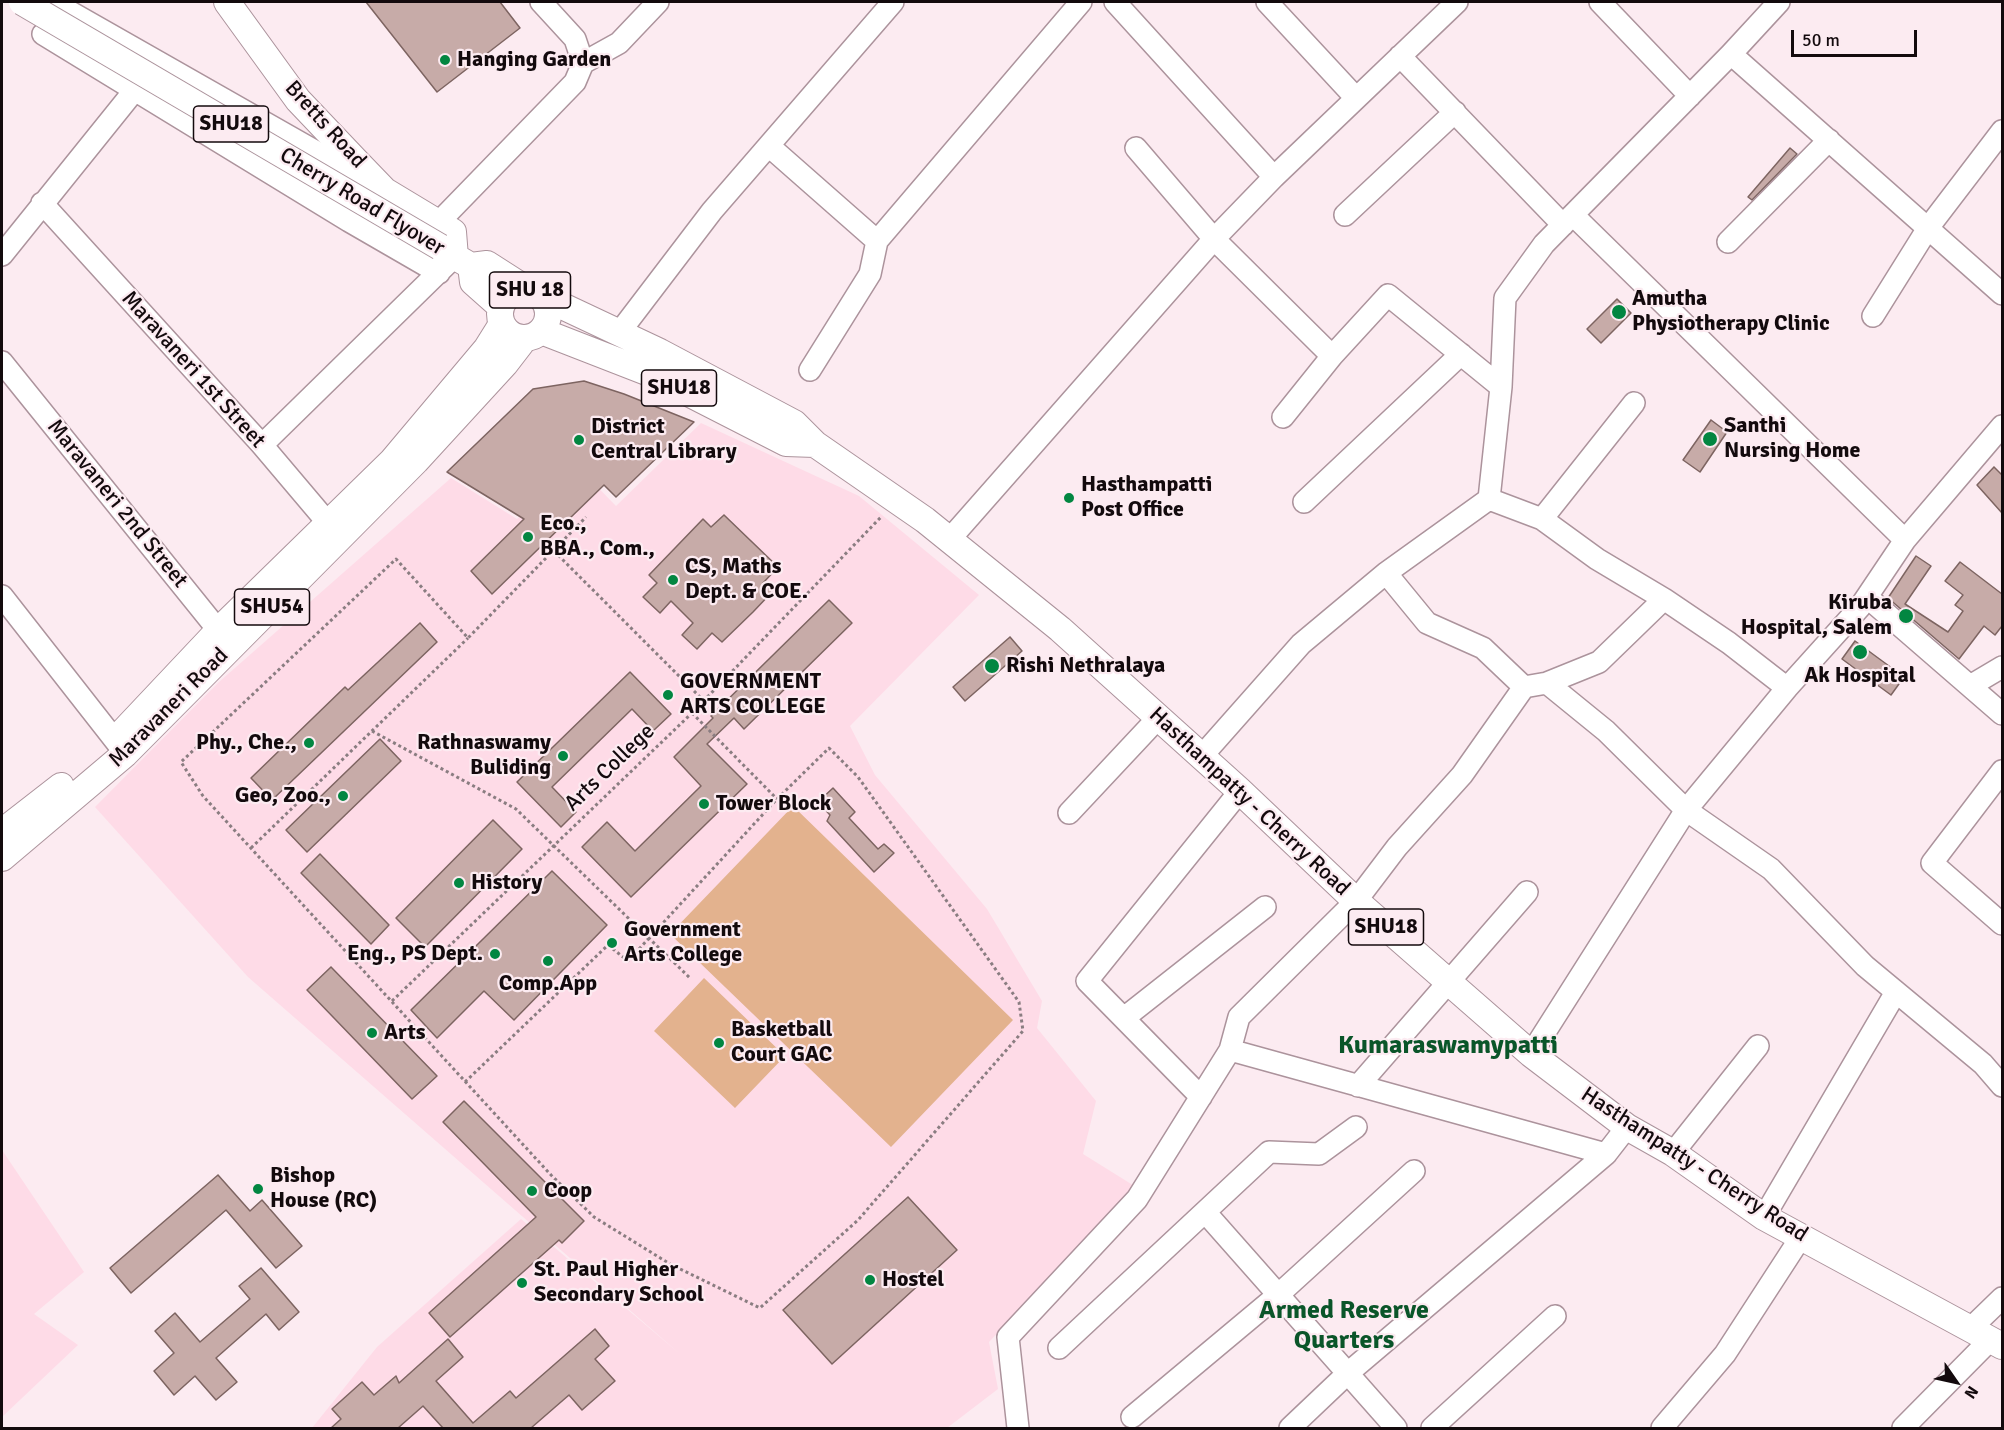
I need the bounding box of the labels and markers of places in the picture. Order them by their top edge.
place label: Hanging Garden [457,47,611,73]
marker: Hanging Garden [438,53,452,67]
place label: Amutha Physiotherapy Clinic [1632,286,1830,338]
marker: Amutha Physiotherapy Clinic [1610,303,1628,321]
place label: Santhi Nursing Home [1724,413,1860,464]
place label: District Central Library [591,414,737,466]
marker: Santhi Nursing Home [1701,430,1719,448]
marker: District Central Library [572,433,586,447]
place label: Hasthampatti Post Office [1081,472,1212,524]
marker: Hasthampatti Post Office [1062,491,1076,505]
place label: Eco., BBA., Com., [540,511,655,562]
marker: Eco., BBA., Com., [521,530,535,544]
place label: CS, Maths Dept. & COE. [685,554,808,606]
marker: CS, Maths Dept. & COE. [666,573,680,587]
place label: Kiruba Hospital, Salem [1741,590,1892,642]
marker: Kiruba Hospital, Salem [1897,607,1915,625]
marker: Ak Hospital [1851,643,1869,661]
place label: Rishi Nethralaya [1006,653,1165,679]
marker: Rishi Nethralaya [983,657,1001,675]
place label: Ak Hospital [1804,663,1916,689]
place label: GOVERNMENT ARTS COLLEGE [680,669,826,720]
marker: GOVERNMENT ARTS COLLEGE [661,688,675,702]
place label: Phy., Che., [196,730,297,756]
place label: Rathnaswamy Buliding [417,730,551,782]
marker: Phy., Che., [302,736,316,750]
marker: Rathnaswamy Buliding [556,749,570,763]
place label: Geo, Zoo., [235,783,331,809]
marker: Geo, Zoo., [336,789,350,803]
place label: Tower Block [716,791,831,817]
marker: Tower Block [697,797,711,811]
place label: History [471,870,542,896]
marker: History [452,876,466,890]
place label: Government Arts College [624,917,742,968]
marker: Government Arts College [605,936,619,950]
place label: Eng., PS Dept. [347,941,483,967]
marker: Eng., PS Dept. [488,947,502,961]
marker: Comp.App [541,954,555,968]
place label: Comp.App [499,971,597,997]
place label: Basketball Court GAC [731,1017,832,1068]
place label: Arts [384,1020,426,1046]
marker: Arts [365,1026,379,1040]
marker: Basketball Court GAC [712,1036,726,1050]
place label: Bishop House (RC) [270,1163,377,1214]
place label: Coop [544,1178,592,1204]
marker: Bishop House (RC) [251,1182,265,1196]
marker: Coop [525,1184,539,1198]
place label: St. Paul Higher Secondary School [534,1257,704,1308]
place label: Hostel [882,1267,944,1293]
marker: Hostel [863,1273,877,1287]
marker: St. Paul Higher Secondary School [515,1276,529,1290]

